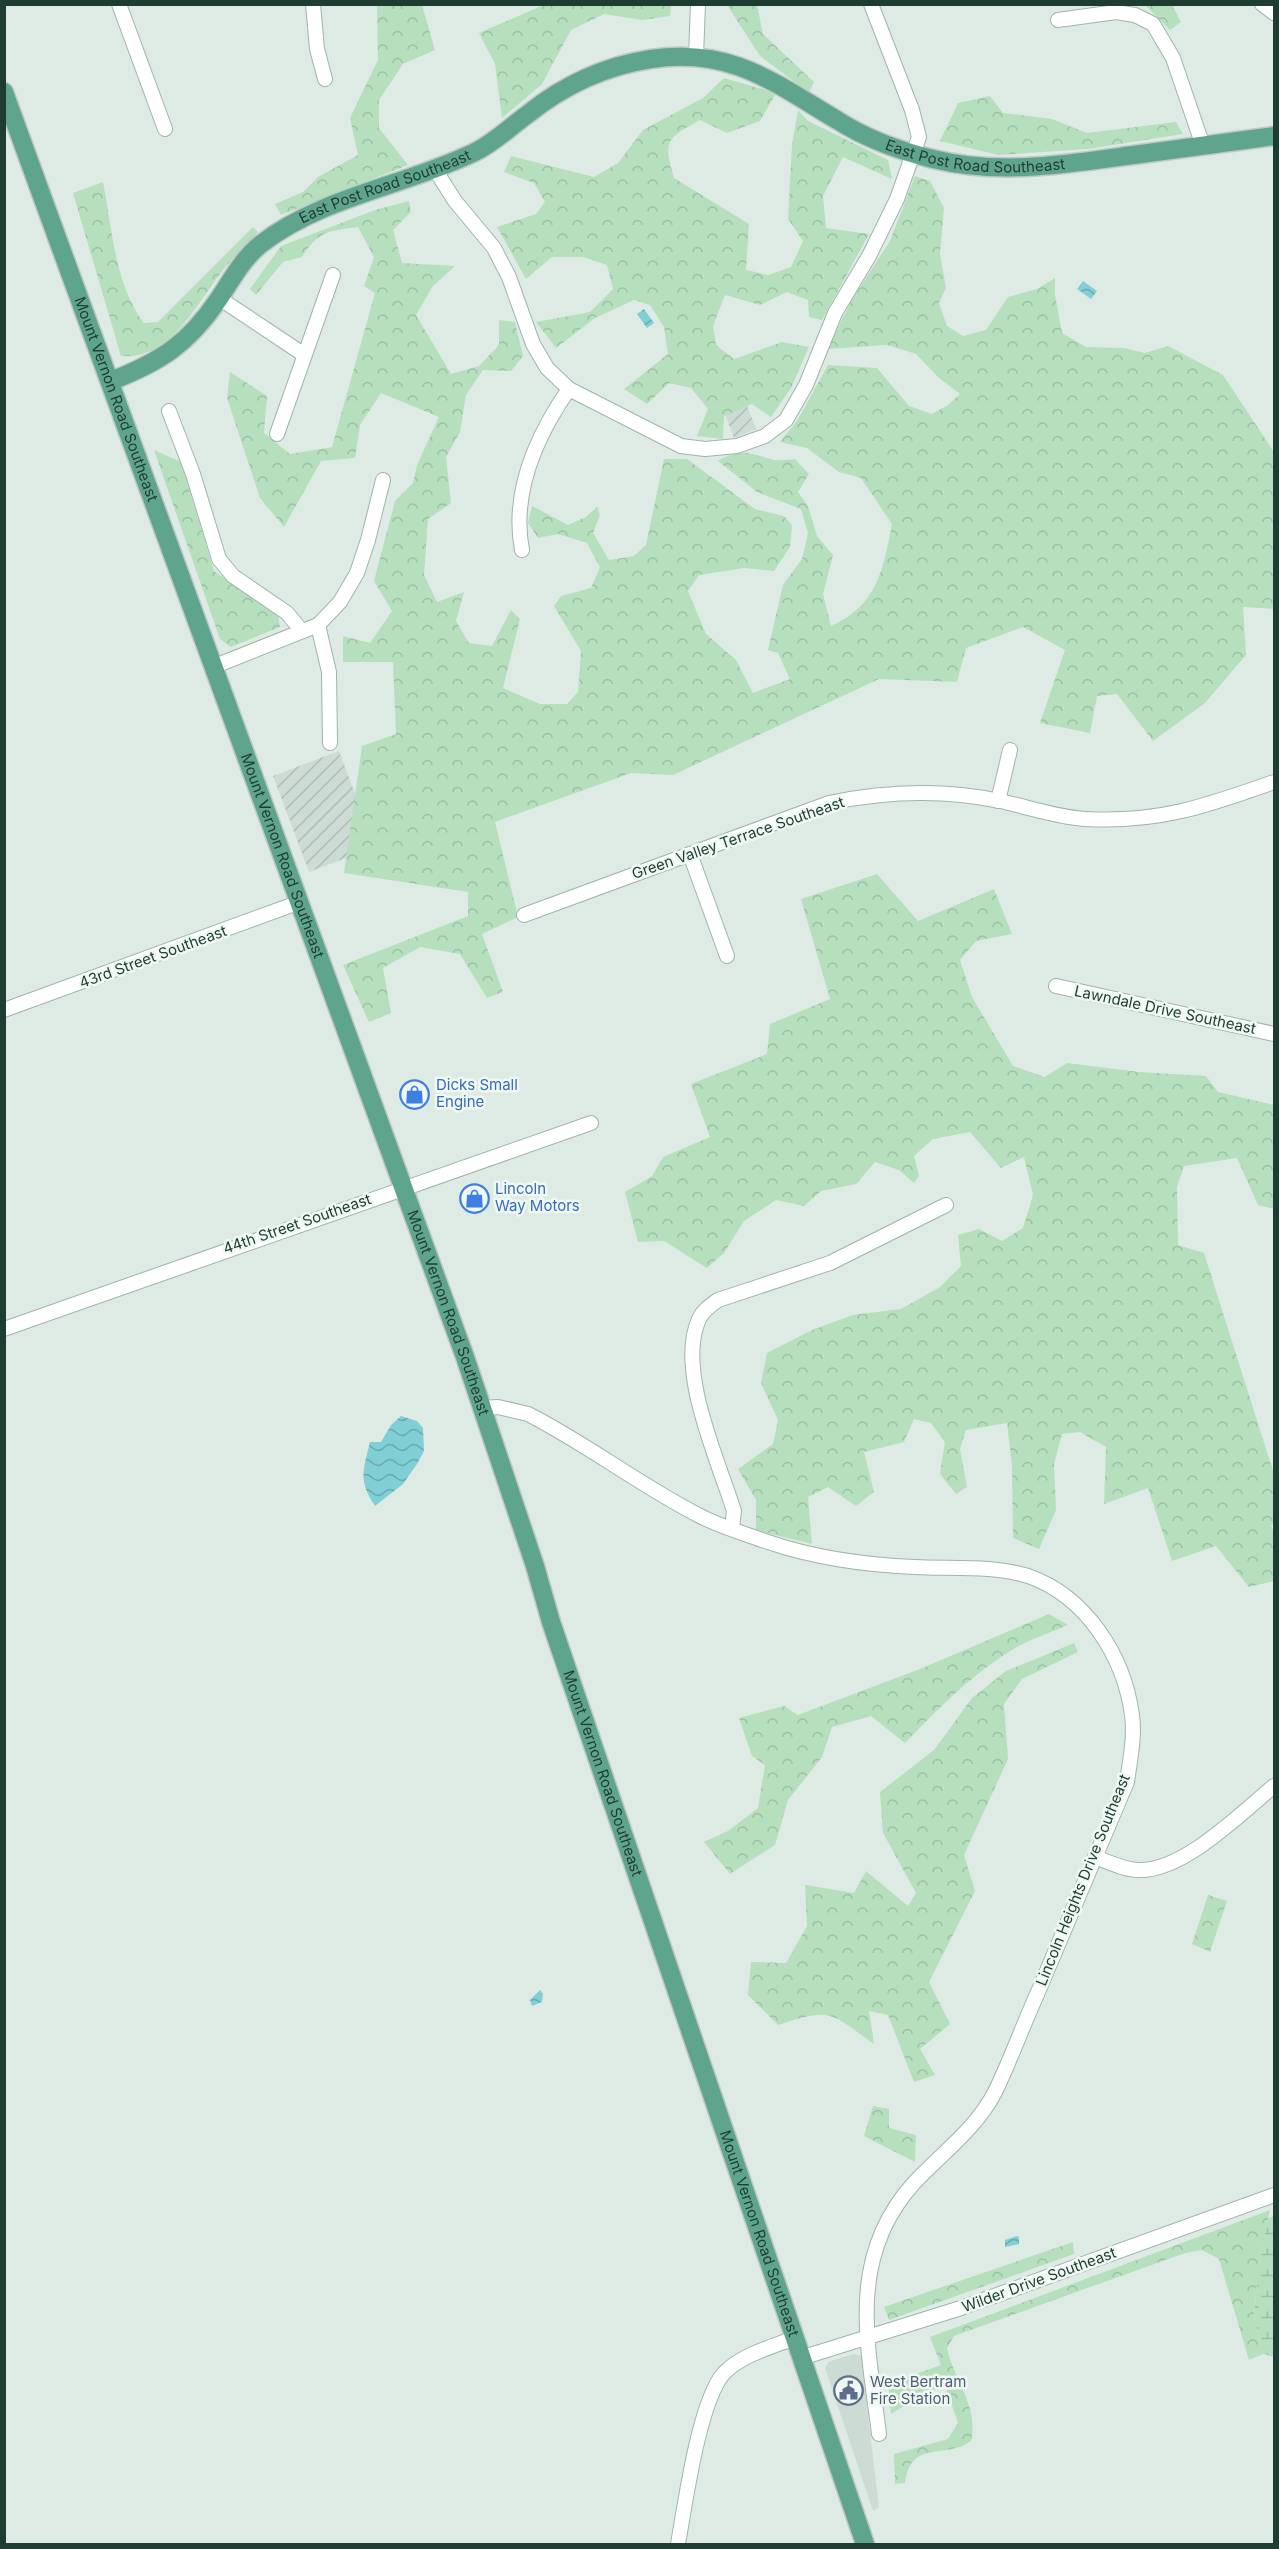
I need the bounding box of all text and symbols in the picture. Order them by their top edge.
street label: East Post Road Southeast [883,135,1066,176]
street label: East Post Road Southeast [296,145,474,227]
street label: Mount Vernon Road Southeast [70,294,162,504]
street label: Mount Vernon Road Southeast [237,751,329,961]
street label: Green Valley Terrace Southeast [629,792,847,883]
street label: 43rd Street Southeast [76,921,229,992]
street label: Lawndale Drive Southeast [1073,981,1258,1038]
place label: Dicks Small Engine [436,1075,518,1111]
shop icon: Dicks Small Engine [399,1078,431,1110]
place label: Lincoln Way Motors [495,1179,580,1215]
shop icon: Lincoln Way Motors [458,1182,490,1214]
street label: 44th Street Southeast [220,1189,373,1258]
street label: Mount Vernon Road Southeast [403,1207,494,1418]
street label: Mount Vernon Road Southeast [559,1668,647,1879]
street label: Lincoln Heights Drive Southeast [1031,1771,1134,1988]
street label: Mount Vernon Road Southeast [716,2128,804,2339]
street label: Wilder Drive Southeast [959,2243,1119,2316]
place label: West Bertram Fire Station [870,2372,966,2408]
public building icon: West Bertram Fire Station [833,2375,865,2407]

